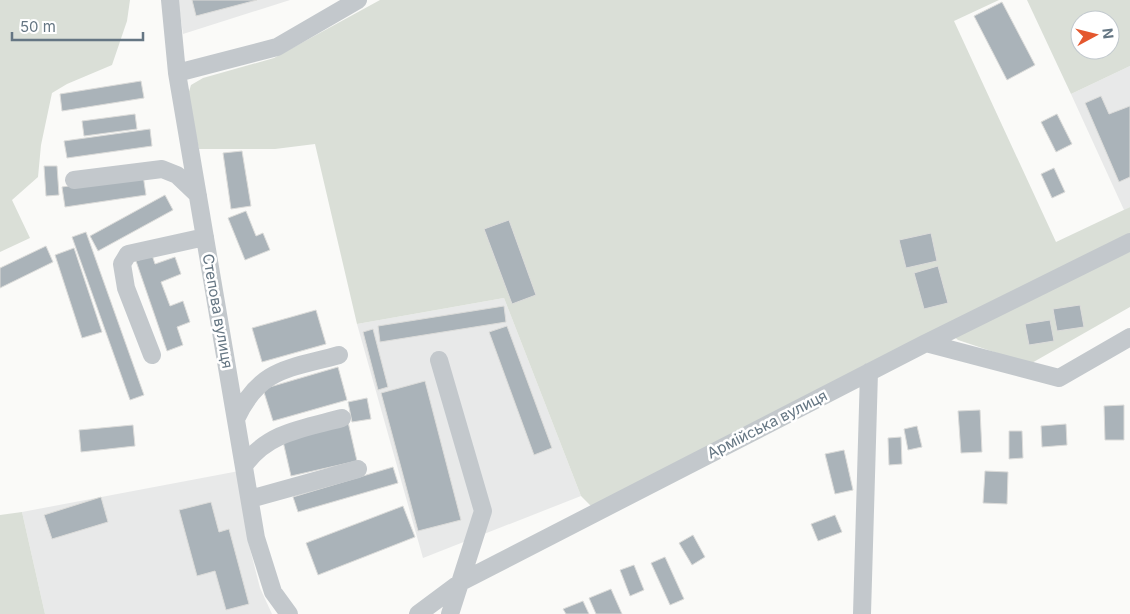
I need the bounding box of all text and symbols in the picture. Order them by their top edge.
scale bar [12,10,144,42]
north arrow [1070,10,1120,60]
text: 50 m [20,17,56,36]
text: N [1099,27,1117,40]
street label: Степова вулиця [199,252,237,370]
street label: Армійська вулиця [704,386,830,462]

